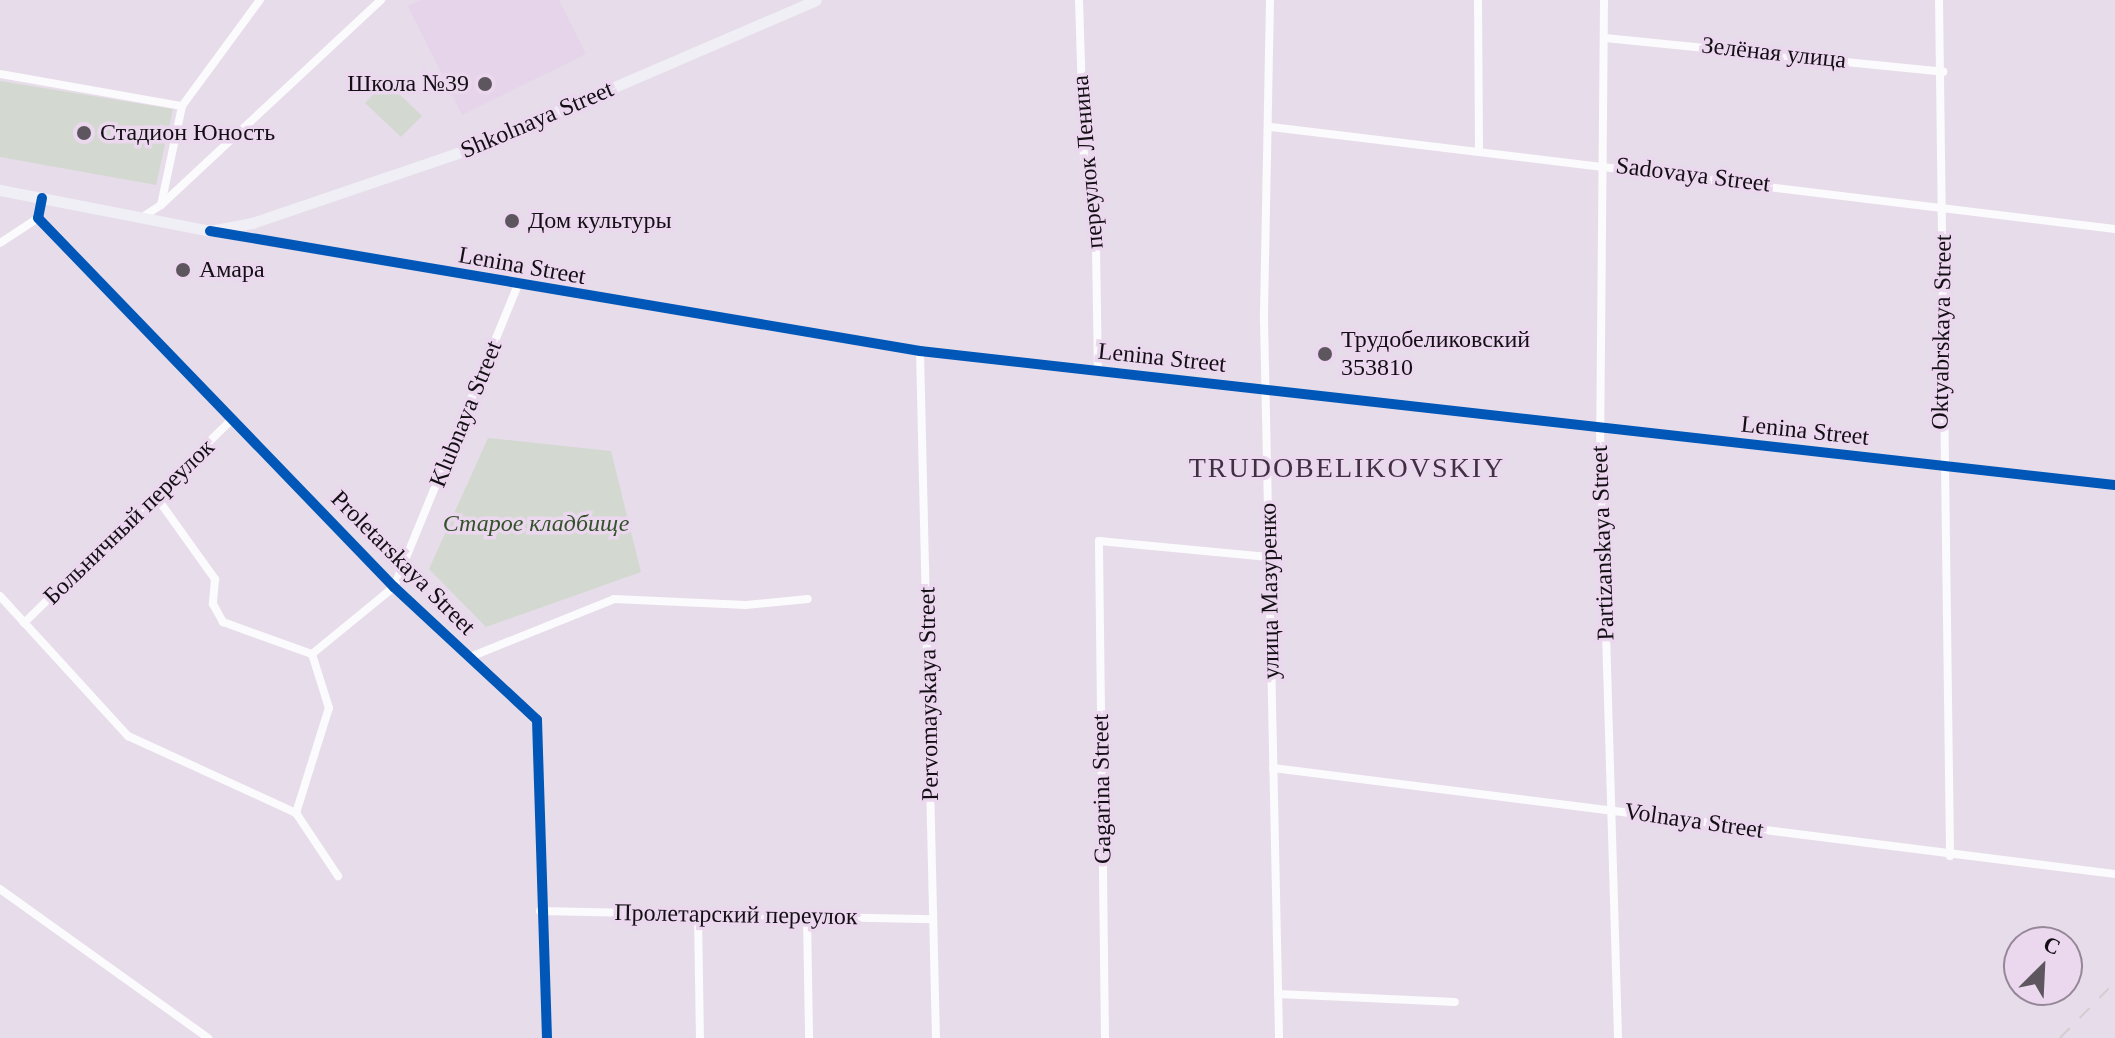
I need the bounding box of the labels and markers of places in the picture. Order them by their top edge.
place label: Школа №39 [347,70,469,98]
marker: Школа №39 [476,75,494,93]
place label: Стадион Юность [100,119,275,147]
marker: Стадион Юность [75,124,93,142]
place label: Дом культуры [528,207,672,235]
marker: Дом культуры [503,212,521,230]
place label: Амара [199,256,265,284]
marker: Амара [174,261,192,279]
place label: Трудобеликовский 353810 [1341,326,1530,382]
marker: Трудобеликовский 353810 [1316,345,1334,363]

